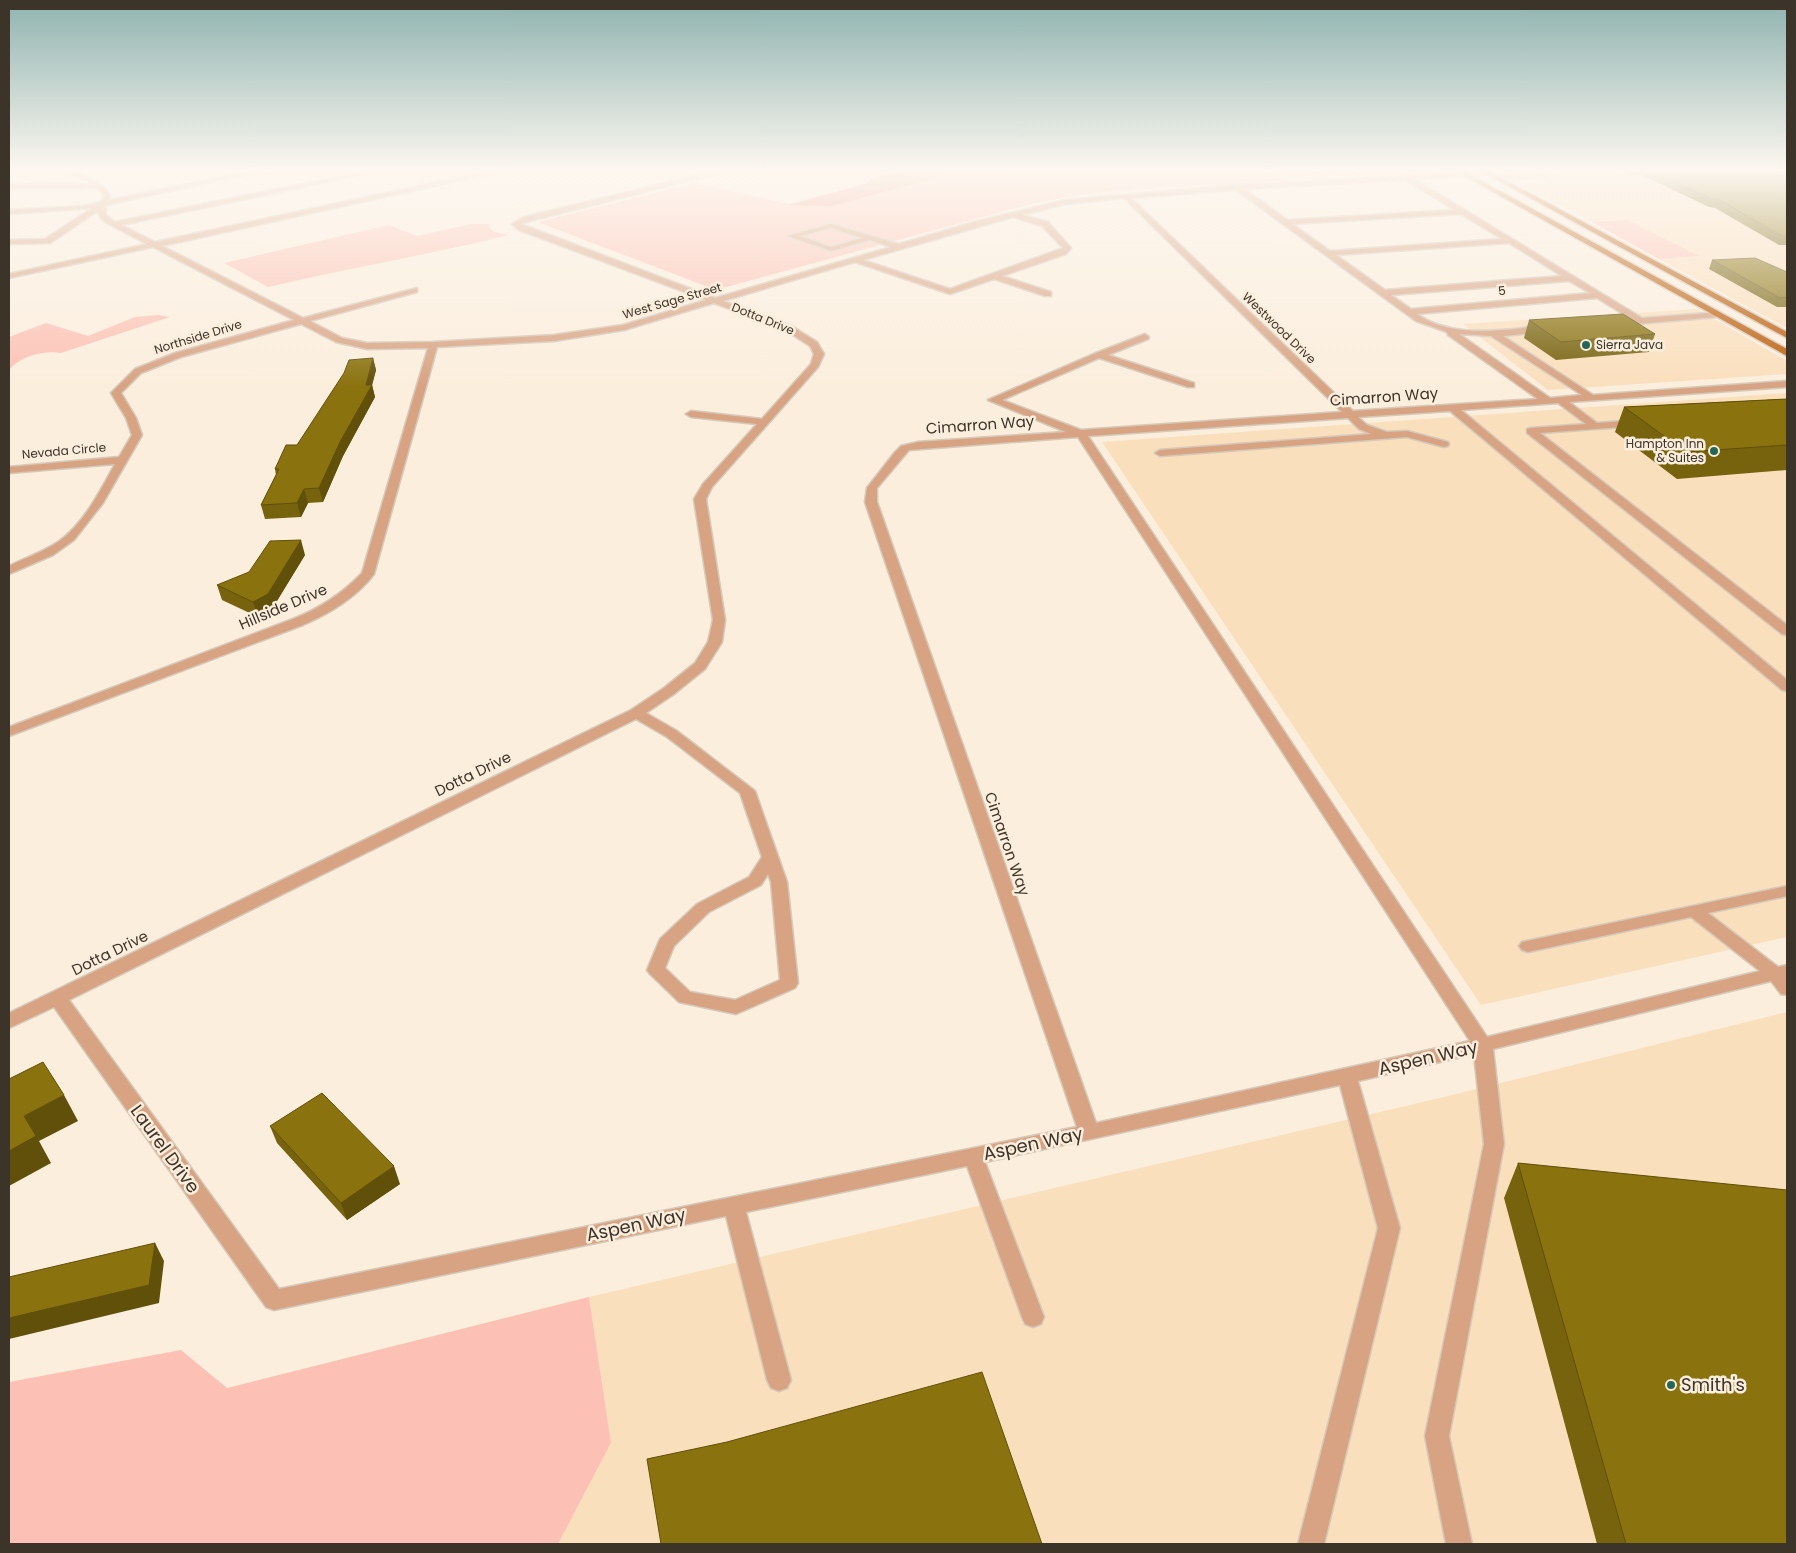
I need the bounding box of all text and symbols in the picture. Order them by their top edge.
street label: West Sage Street [620,278,723,323]
street label: 5 [1497,282,1506,299]
street label: Westwood Drive [1239,288,1320,367]
street label: Dotta Drive [729,298,797,339]
street label: Northside Drive [152,315,244,358]
place label: Sierra Java [1596,336,1663,353]
marker: Sierra Java [1580,339,1592,351]
street label: Cimarron Way [1329,382,1439,411]
street label: Cimarron Way [925,410,1035,439]
place label: Hampton Inn & Suites [1626,435,1704,466]
street label: Nevada Circle [21,438,107,463]
marker: Hampton Inn & Suites [1708,445,1720,457]
street label: Hillside Drive [235,579,330,635]
street label: Dotta Drive [431,746,515,801]
street label: Cimarron Way [980,789,1035,899]
street label: Dotta Drive [68,925,152,980]
street label: Aspen Way [1376,1034,1480,1081]
street label: Laurel Drive [125,1099,206,1198]
street label: Aspen Way [981,1121,1085,1166]
street label: Aspen Way [584,1202,688,1247]
place label: Smith's [1681,1372,1745,1397]
marker: Smith's [1665,1379,1677,1391]

